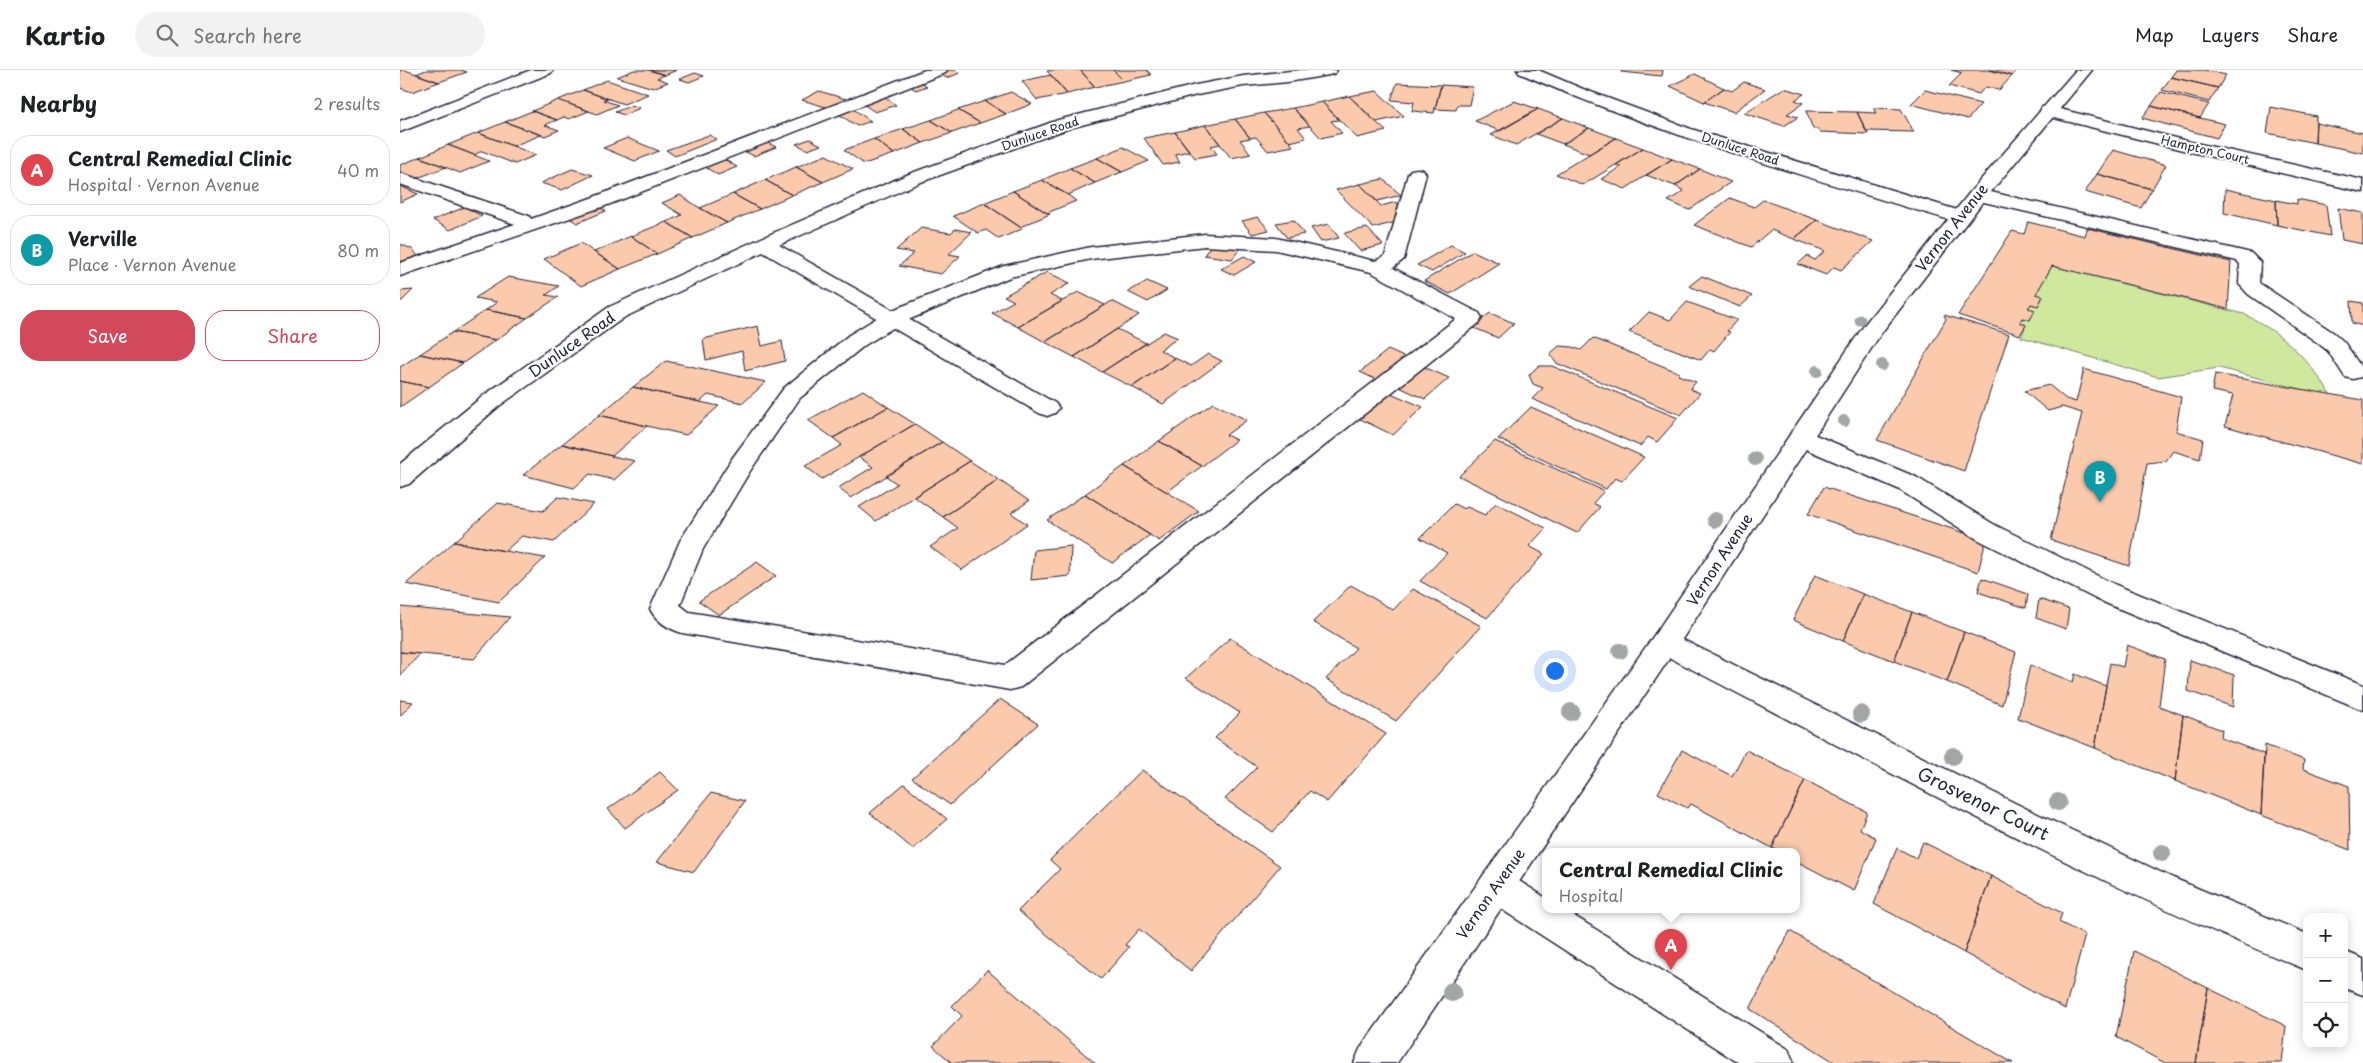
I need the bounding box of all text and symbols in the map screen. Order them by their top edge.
search box [135,12,485,57]
text: Kartio [25,17,105,53]
icon: search [153,21,181,49]
text: Search here [193,21,302,49]
text: Map [2135,21,2174,48]
text: Layers [2202,21,2259,48]
text: Share [2287,21,2338,48]
text: Nearby [20,87,97,119]
text: 2 results [313,91,380,115]
street label: Dunluce Road [998,111,1081,155]
street label: Dunluce Road [1699,127,1782,169]
street label: Hampton Court [2159,130,2251,168]
text: Central Remedial Clinic [68,144,292,172]
text: A [31,158,43,182]
text: 40 m [337,158,379,182]
text: Hospital · Vernon Avenue [68,172,260,196]
street label: Vernon Avenue [1909,178,1993,276]
text: Verville [68,224,137,252]
text: B [32,238,42,262]
text: 80 m [337,238,379,262]
text: Place · Vernon Avenue [68,252,236,276]
street label: Dunluce Road [523,305,619,382]
button: Save [20,310,195,361]
button: Share [205,310,380,361]
pin: B [2084,461,2116,502]
street label: Vernon Avenue [1680,508,1757,610]
your location [1542,658,1568,684]
street label: Grosvenor Court [1913,759,2054,846]
street label: Vernon Avenue [1450,843,1530,943]
popup [1542,848,1800,913]
text: Central Remedial Clinic [1559,855,1783,883]
text: Hospital [1559,883,1623,907]
map controls [2303,913,2348,1048]
button: + [2303,913,2348,958]
pin: A [1655,929,1687,970]
button: − [2303,958,2348,1003]
button: locate [2303,1003,2348,1048]

